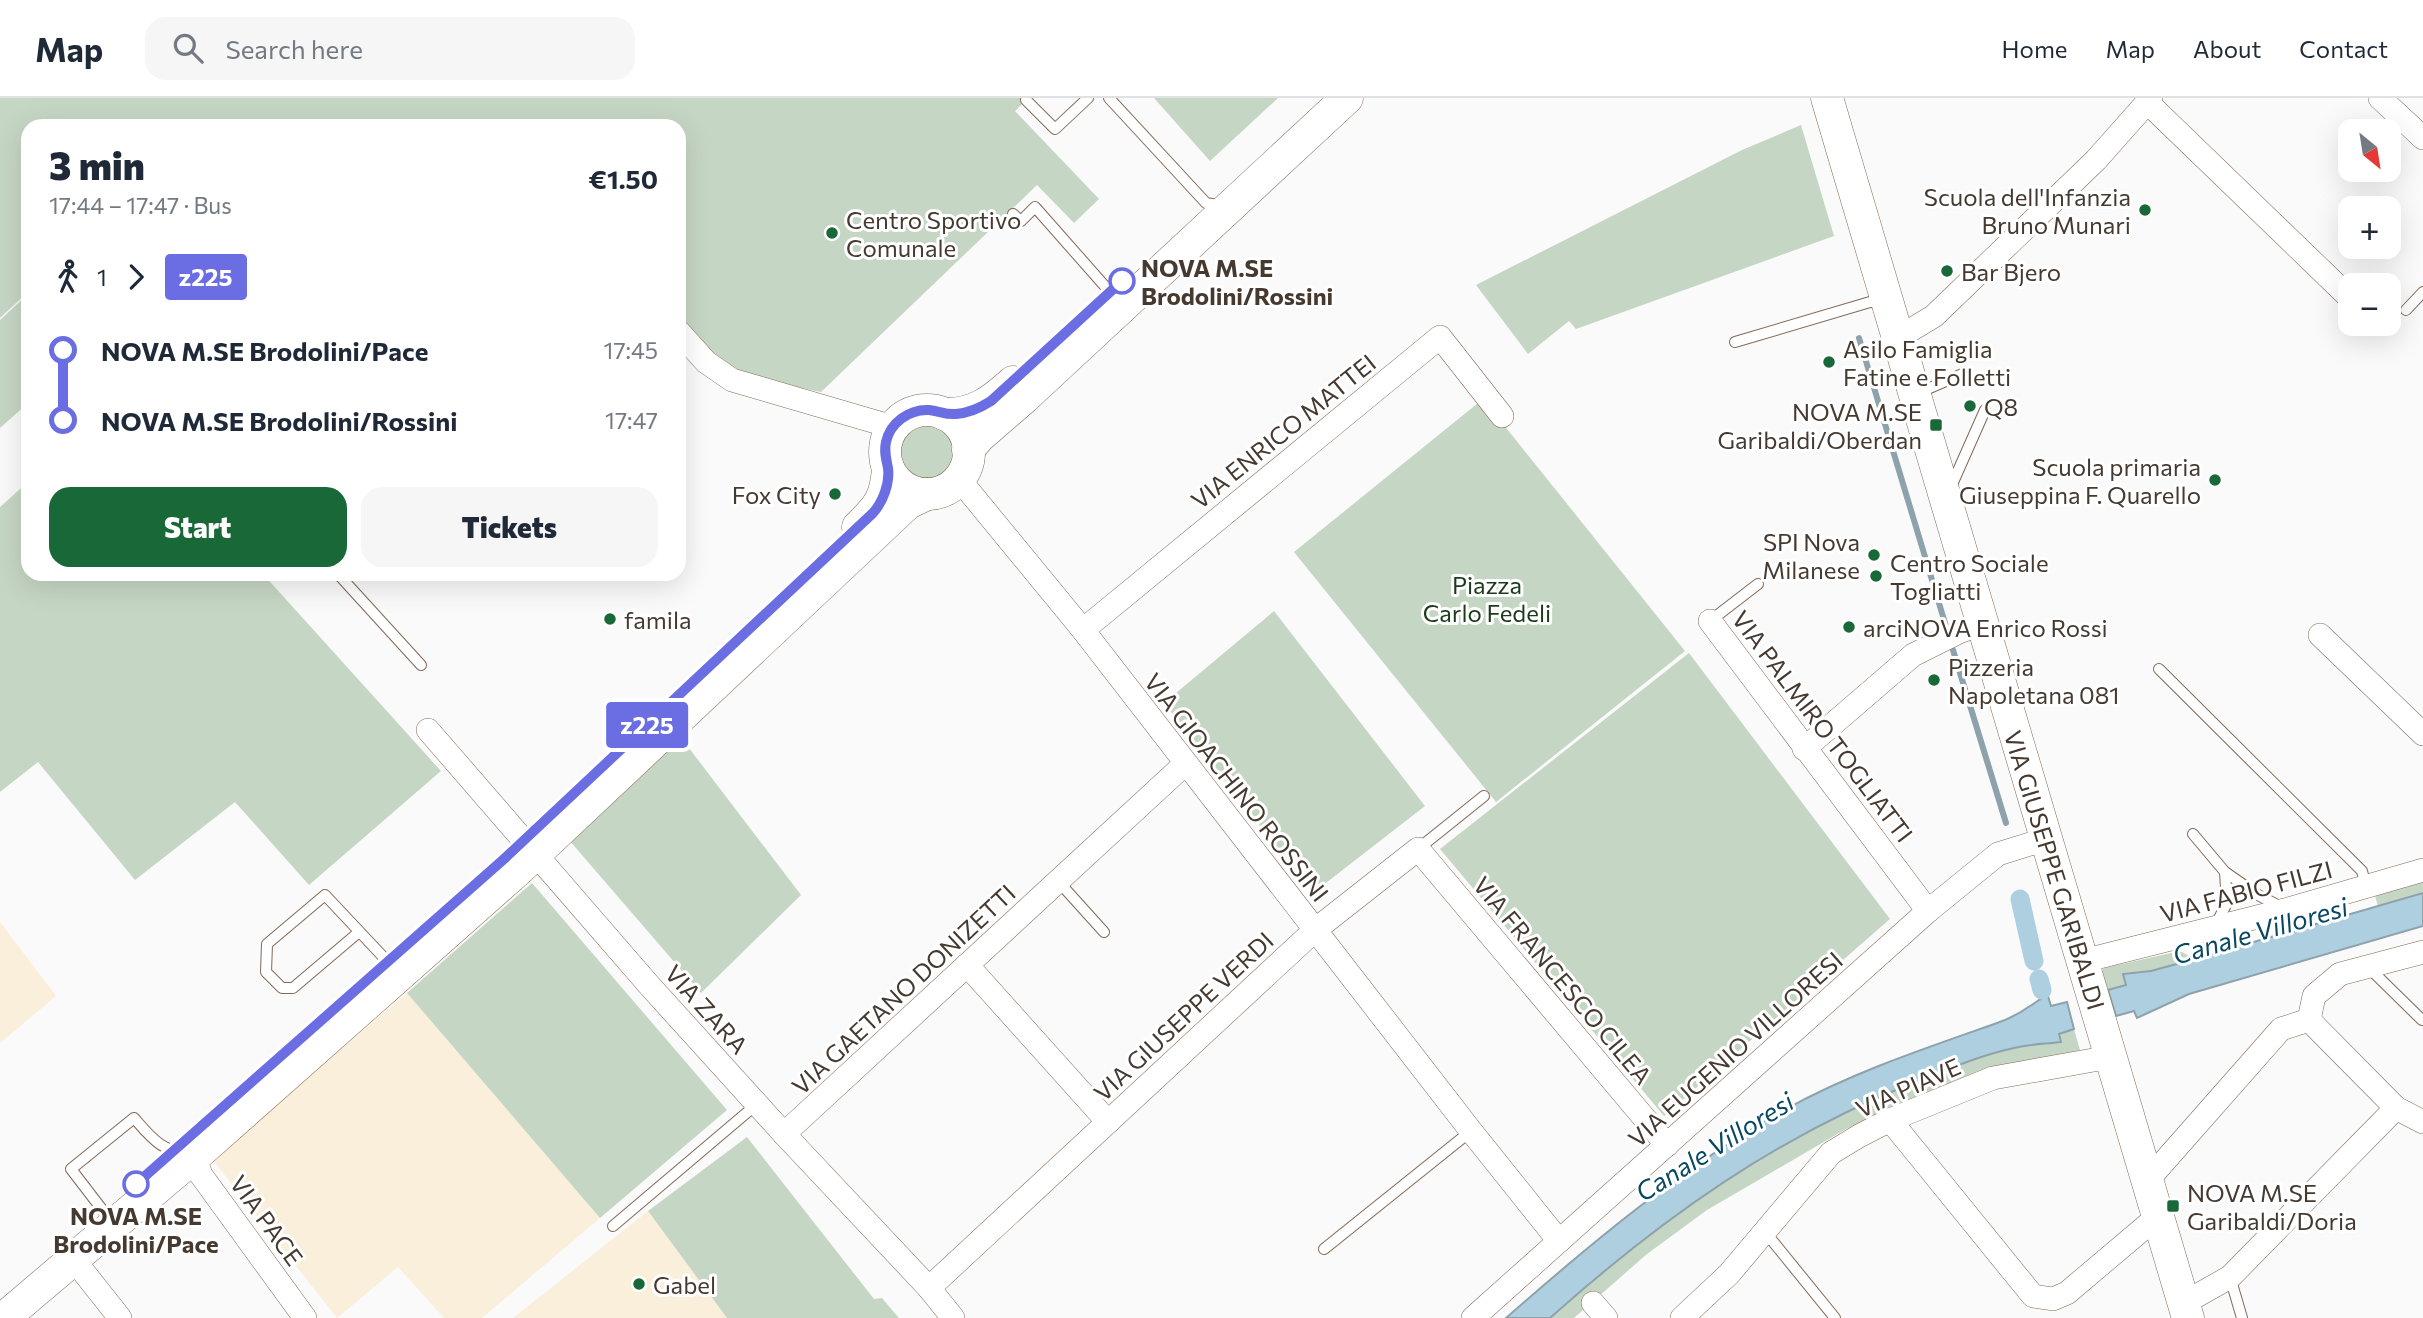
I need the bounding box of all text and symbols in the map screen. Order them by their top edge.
search box [145,17,635,80]
text: Map [35,28,103,69]
icon: search [169,29,207,67]
text: Search here [225,33,363,64]
text: Home [2002,34,2068,63]
text: Map [2106,34,2155,63]
text: About [2193,34,2261,63]
text: Contact [2299,34,2388,63]
north arrow [2338,119,2401,182]
map controls [2338,119,2401,336]
text: 3 min [49,141,145,188]
text: €1.50 [589,163,658,194]
place label: Scuola dell'Infanzia Bruno Munari [1924,182,2131,239]
text: 17:44 – 17:47 · Bus [49,191,232,219]
button: + [2338,196,2401,259]
marker: Scuola dell'Infanzia Bruno Munari [2137,202,2153,218]
place label: Centro Sportivo Comunale [846,205,1021,262]
marker: Centro Sportivo Comunale [824,225,840,241]
place label: NOVA M.SE Brodolini/Rossini [1141,253,1333,310]
place label: Bar Bjero [1961,257,2061,286]
icon: walk [49,258,87,296]
icon: forward [117,258,155,296]
text: z225 [179,262,233,291]
text: 1 [97,263,107,291]
marker: Bar Bjero [1939,263,1955,279]
marker: NOVA M.SE Brodolini/Rossini [1109,268,1135,294]
button: − [2338,273,2401,336]
place label: Asilo Famiglia Fatine e Folletti [1843,334,2011,391]
text: NOVA M.SE Brodolini/Pace [101,335,428,366]
text: 17:45 [604,336,658,364]
street label: VIA ENRICO MATTEI [1185,348,1381,514]
marker: Asilo Famiglia Fatine e Folletti [1821,354,1837,370]
place label: Q8 [1984,392,2018,421]
place label: NOVA M.SE Garibaldi/Oberdan [1717,397,1922,454]
marker: Q8 [1962,398,1978,414]
text: NOVA M.SE Brodolini/Rossini [101,405,457,436]
text: 17:47 [605,406,658,434]
marker: NOVA M.SE Garibaldi/Oberdan [1928,417,1944,433]
place label: Scuola primaria Giuseppina F. Quarello [1959,452,2201,509]
marker: Scuola primaria Giuseppina F. Quarello [2207,472,2223,488]
place label: Fox City [732,480,821,509]
marker: Fox City [827,486,843,502]
button: Start [49,487,347,567]
button: Tickets [361,487,658,567]
place label: SPI Nova Milanese [1762,527,1860,584]
marker: SPI Nova Milanese [1866,547,1882,563]
place label: Centro Sociale Togliatti [1890,548,2049,605]
marker: Centro Sociale Togliatti [1868,568,1884,584]
park label: Piazza Carlo Fedeli [1423,570,1551,627]
place label: famila [624,605,692,634]
street label: VIA PALMIRO TOGLIATTI [1726,605,1920,847]
marker: famila [602,611,618,627]
place label: arciNOVA Enrico Rossi [1863,613,2108,642]
marker: arciNOVA Enrico Rossi [1841,619,1857,635]
place label: Pizzeria Napoletana 081 [1948,652,2120,709]
street label: VIA GIOACHINO ROSSINI [1139,667,1335,907]
marker: Pizzeria Napoletana 081 [1926,672,1942,688]
line badge: z225 [598,702,696,748]
text: z225 [620,710,674,739]
street label: VIA GIUSEPPE GARIBALDI [1999,727,2111,1013]
street label: VIA FABIO FILZI [2157,854,2335,928]
street label: VIA FRANCESCO CILEA [1468,870,1658,1090]
street label: VIA GAETANO DONIZETTI [785,878,1021,1100]
water label: Canale Villoresi [2169,890,2352,970]
street label: VIA GIUSEPPE VERDI [1087,925,1279,1107]
street label: VIA EUGENIO VILLORESI [1622,945,1848,1153]
street label: VIA ZARA [660,959,754,1059]
street label: VIA PIAVE [1851,1051,1965,1123]
water label: Canale Villoresi [1629,1084,1800,1207]
street label: VIA PACE [225,1169,309,1271]
marker: NOVA M.SE Brodolini/Pace [123,1171,149,1197]
place label: NOVA M.SE Garibaldi/Doria [2187,1178,2357,1235]
marker: NOVA M.SE Garibaldi/Doria [2165,1198,2181,1214]
place label: NOVA M.SE Brodolini/Pace [53,1201,219,1258]
place label: Gabel [653,1270,716,1299]
marker: Gabel [631,1276,647,1292]

